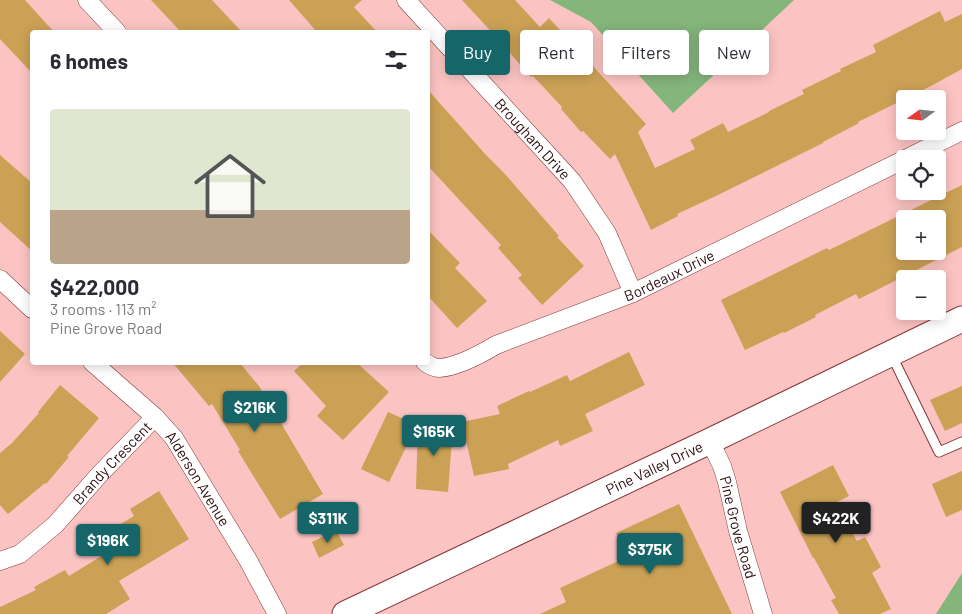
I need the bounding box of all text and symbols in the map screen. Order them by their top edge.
chip: Buy [445,30,510,75]
chip: Rent [520,30,593,75]
chip: Filters [603,30,689,75]
chip: New [699,30,769,75]
icon: filters [382,46,410,74]
text: 6 homes [50,48,128,73]
north arrow [896,90,946,140]
map controls [896,90,946,320]
street label: Brougham Drive [491,94,575,183]
icon: home [185,141,275,231]
button: locate [896,150,946,200]
button: + [896,210,946,260]
street label: Bordeaux Drive [621,245,717,305]
button: − [896,270,946,320]
text: $422,000 [50,274,139,299]
text: 3 rooms · 113 m² [50,299,156,318]
text: Pine Grove Road [50,318,162,337]
pin: $216K [220,390,290,433]
text: $216K [234,397,276,416]
pin: $165K [399,414,469,457]
street label: Brandy Crescent [68,417,155,508]
text: $165K [413,421,455,440]
street label: Alderson Avenue [163,427,234,529]
street label: Pine Valley Drive [602,437,706,498]
street label: Pine Grove Road [717,473,761,580]
pin: $311K [293,502,363,544]
pin: $422K [801,502,871,544]
text: $311K [308,508,348,527]
text: $422K [813,508,859,527]
pin: $196K [73,524,143,566]
text: $196K [87,530,129,549]
pin: $375K [615,532,685,575]
text: $375K [628,539,672,558]

